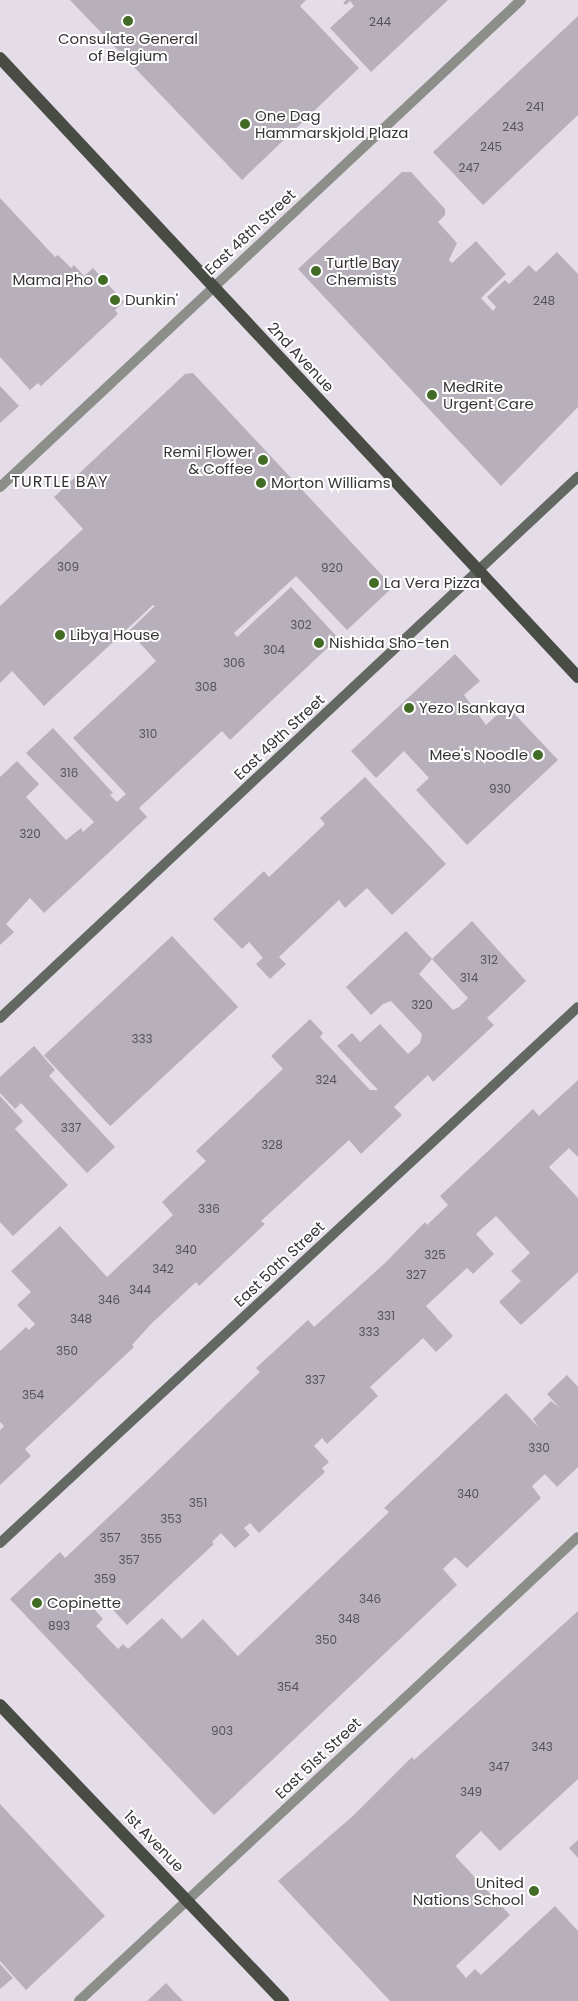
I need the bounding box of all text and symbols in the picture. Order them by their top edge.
marker: Consulate General of Belgium [122,15,134,27]
house number: 244 [369,15,391,29]
place label: Consulate General of Belgium [58,29,198,64]
house number: 241 [526,100,544,114]
place label: One Dag Hammarskjold Plaza [255,106,408,141]
marker: One Dag Hammarskjold Plaza [239,118,251,130]
house number: 243 [502,120,524,134]
house number: 245 [480,140,502,154]
house number: 247 [459,161,479,175]
street label: East 48th Street [201,186,299,278]
place label: Turtle Bay Chemists [326,253,400,288]
marker: Turtle Bay Chemists [310,265,322,277]
place label: Mama Pho [12,271,93,289]
marker: Mama Pho [97,274,109,286]
place label: Dunkin' [125,291,178,309]
marker: Dunkin' [109,294,121,306]
house number: 248 [533,294,555,308]
street label: 2nd Avenue [264,318,338,396]
place label: MedRite Urgent Care [443,377,534,412]
marker: MedRite Urgent Care [425,388,439,402]
place label: Remi Flower & Coffee [163,442,253,477]
marker: Remi Flower & Coffee [257,454,269,466]
district label: TURTLE BAY [10,472,110,492]
place label: Morton Williams [271,474,391,492]
marker: Morton Williams [255,477,267,489]
house number: 309 [57,560,79,574]
house number: 920 [321,561,343,575]
place label: La Vera Pizza [384,574,480,592]
marker: La Vera Pizza [368,577,380,589]
house number: 302 [290,618,312,632]
place label: Libya House [70,626,160,644]
marker: Libya House [54,629,66,641]
place label: Nishida Sho-ten [329,634,449,652]
marker: Nishida Sho-ten [313,637,325,649]
house number: 304 [263,643,285,657]
house number: 306 [223,656,245,670]
house number: 308 [195,680,217,694]
street label: East 49th Street [230,691,328,783]
place label: Yezo Isankaya [419,699,525,717]
marker: Yezo Isankaya [403,702,415,714]
house number: 310 [139,727,157,741]
place label: Mee's Noodle [429,746,528,764]
marker: Mee's Noodle [532,749,544,761]
house number: 316 [60,766,78,780]
house number: 930 [489,782,511,796]
house number: 320 [19,827,41,841]
house number: 312 [480,953,498,967]
house number: 314 [460,971,478,985]
house number: 320 [411,998,433,1012]
house number: 333 [131,1032,153,1046]
house number: 324 [315,1073,337,1087]
house number: 337 [61,1121,81,1135]
house number: 328 [261,1138,283,1152]
house number: 336 [198,1202,220,1216]
street label: East 50th Street [230,1218,328,1310]
house number: 340 [175,1243,197,1257]
house number: 325 [424,1248,446,1262]
house number: 342 [152,1262,174,1276]
house number: 327 [406,1268,426,1282]
house number: 344 [129,1283,151,1297]
house number: 346 [98,1293,120,1307]
house number: 331 [377,1309,395,1323]
house number: 348 [70,1312,92,1326]
house number: 333 [358,1325,380,1339]
house number: 350 [56,1344,78,1358]
house number: 337 [305,1373,325,1387]
house number: 354 [22,1388,44,1402]
house number: 330 [528,1441,550,1455]
house number: 340 [457,1487,479,1501]
house number: 351 [189,1496,207,1510]
house number: 353 [160,1512,182,1526]
house number: 357 [99,1531,121,1545]
house number: 355 [140,1532,162,1546]
house number: 357 [118,1553,140,1567]
house number: 359 [94,1572,116,1586]
house number: 346 [359,1592,381,1606]
place label: Copinette [47,1594,121,1612]
marker: Copinette [31,1597,43,1609]
house number: 348 [338,1612,360,1626]
house number: 893 [48,1619,70,1633]
house number: 350 [315,1633,337,1647]
house number: 354 [277,1680,299,1694]
street label: East 51st Street [271,1714,365,1802]
house number: 903 [211,1724,233,1738]
house number: 343 [531,1740,553,1754]
house number: 347 [488,1760,510,1774]
house number: 349 [460,1785,482,1799]
street label: 1st Avenue [120,1807,188,1875]
place label: United Nations School [413,1873,524,1908]
marker: United Nations School [528,1885,540,1897]

